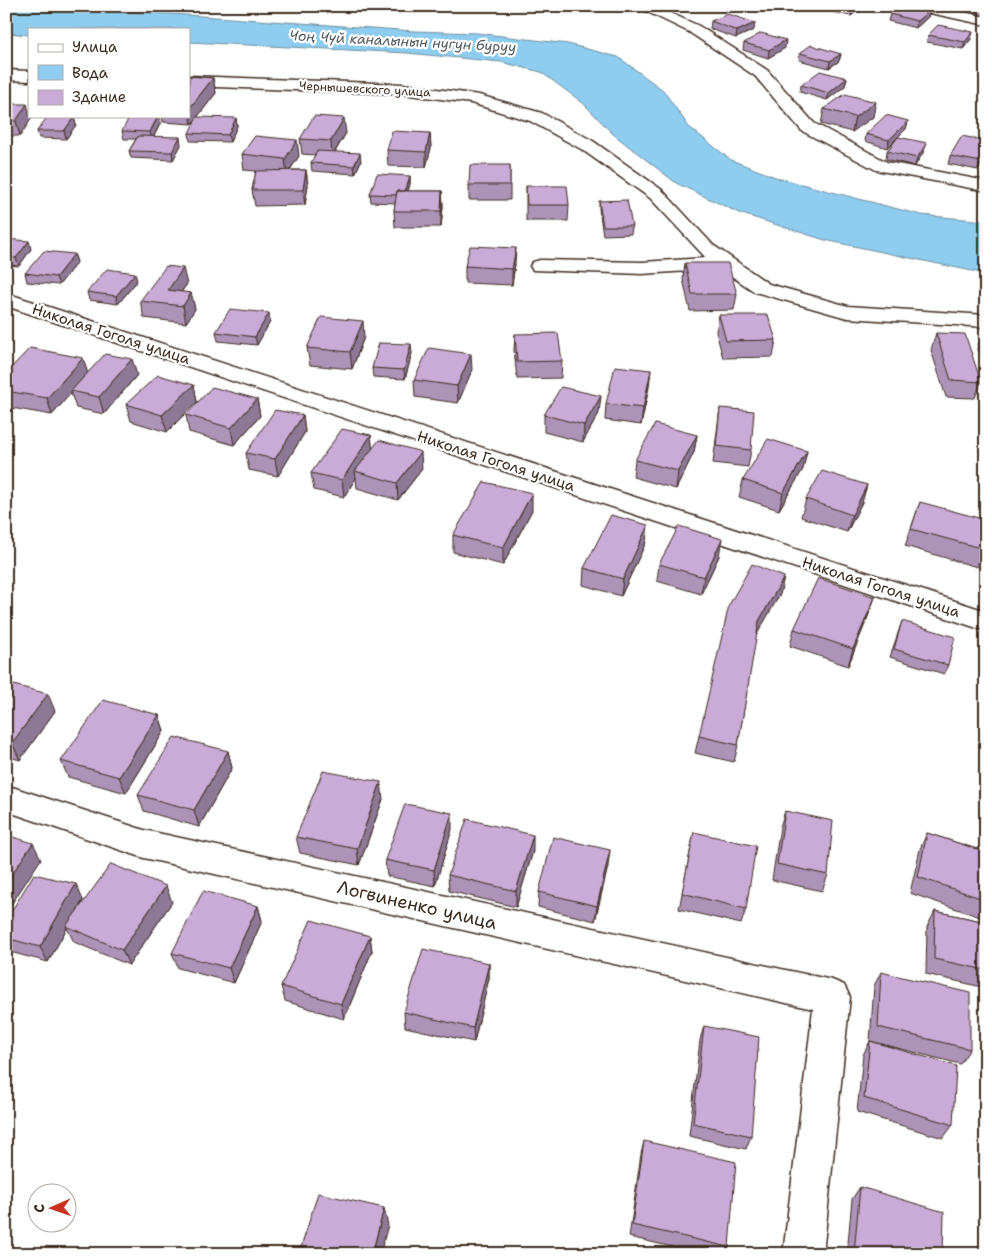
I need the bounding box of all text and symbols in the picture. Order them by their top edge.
water label: Чоң Чүй каналынын нугун буруу [289,26,517,56]
legend [28,28,190,118]
text: Улица [72,37,118,57]
text: Вода [72,63,109,83]
street label: Чернышевского улица [299,78,432,100]
text: Здание [72,87,126,107]
street label: Николая Гоголя улица [29,299,193,369]
street label: Николая Гоголя улица [414,426,578,496]
street label: Николая Гоголя улица [799,552,963,622]
street label: Логвиненко улица [335,875,499,935]
north arrow [28,1182,78,1232]
text: С [30,1204,48,1213]

